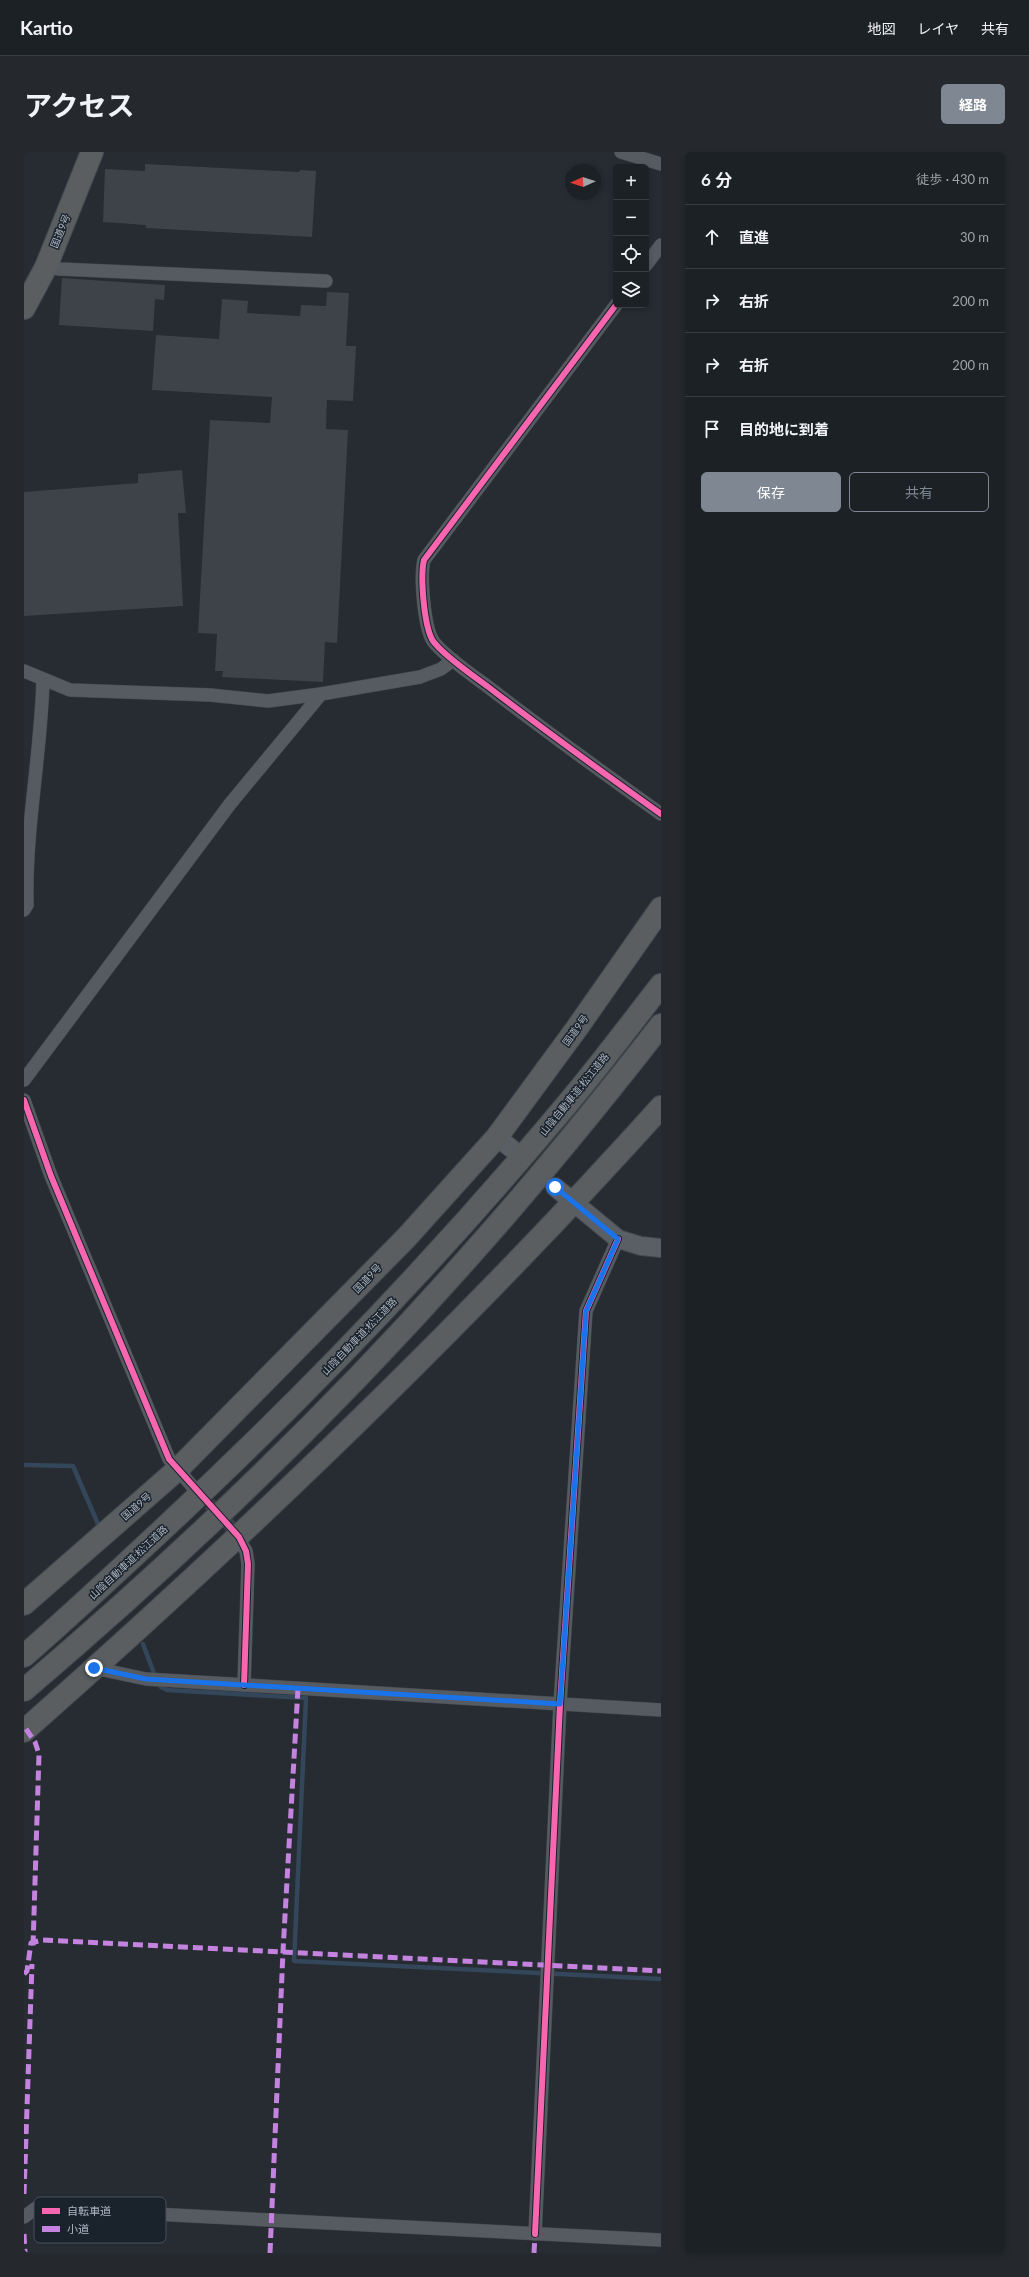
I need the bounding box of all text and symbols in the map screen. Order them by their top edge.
text: Kartio [20,16,73,39]
text: 地図 [867,20,895,37]
text: レイヤ [917,20,959,37]
text: 共有 [981,20,1009,37]
button: 経路 [941,84,1005,124]
text: アクセス [24,88,135,122]
north arrow [565,164,601,200]
map controls [613,164,649,308]
button: + [613,164,649,200]
text: 6 分 [701,169,732,190]
text: 徒歩 · 430 m [916,171,989,187]
button: − [613,200,649,236]
street label: 国道9号 [48,212,72,250]
icon: ahead [701,226,723,248]
text: 直進 [739,228,769,246]
text: 30 m [960,229,989,245]
button: locate [613,236,649,272]
button: layers [613,272,649,308]
icon: right [701,290,723,312]
text: 右折 [739,292,769,310]
text: 200 m [952,293,989,309]
icon: right [701,354,723,376]
text: 右折 [739,356,769,374]
text: 200 m [952,357,989,373]
icon: arrive [701,418,723,440]
text: 目的地に到着 [739,420,829,438]
button: 保存 [701,472,841,512]
button: 共有 [849,472,989,512]
street label: 国道9号 [560,1012,590,1048]
street label: 山陰自動車道;松江道路 [537,1050,611,1138]
route start [546,1178,564,1196]
street label: 国道9号 [350,1261,384,1295]
street label: 山陰自動車道;松江道路 [319,1295,399,1377]
street label: 国道9号 [119,1490,153,1522]
street label: 山陰自動車道;松江道路 [86,1523,170,1601]
route end [85,1659,103,1677]
legend [34,2197,166,2243]
text: 自転車道 [67,2204,111,2217]
text: 小道 [67,2222,89,2235]

